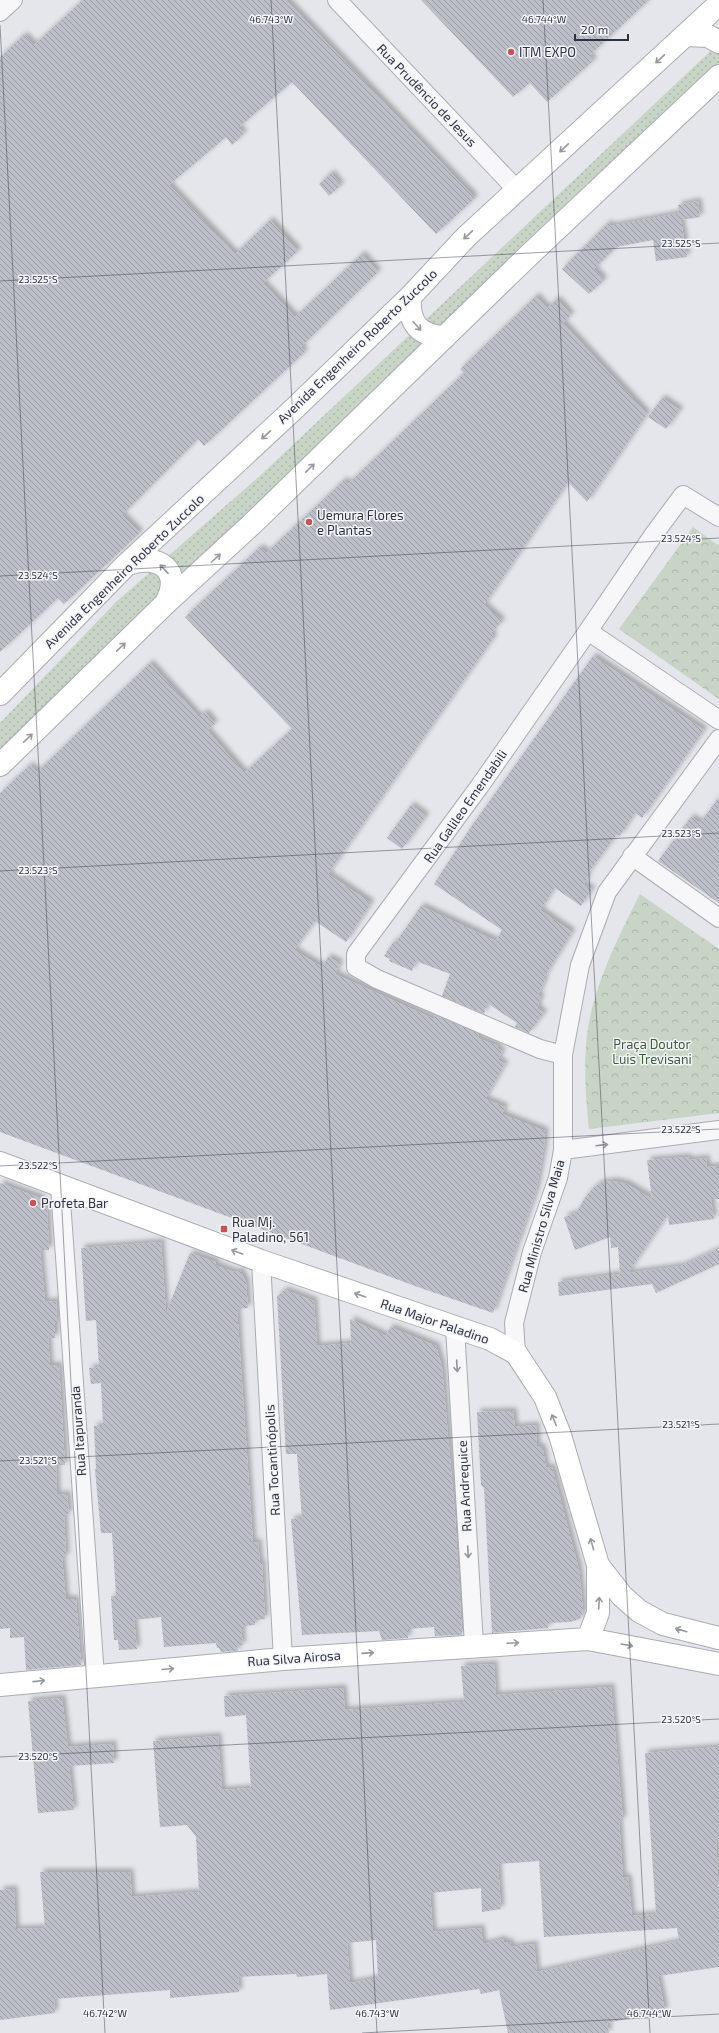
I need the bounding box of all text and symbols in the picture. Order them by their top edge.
text: 46.743°W [249,13,293,25]
text: 46.744°W [522,13,567,25]
scale bar [575,16,628,42]
text: 20 m [581,22,608,36]
street label: Rua Prudêncio de Jesus [374,40,480,150]
place label: ITM EXPO [519,44,576,60]
marker: ITM EXPO [506,47,516,57]
one-way arrow [655,54,665,63]
one-way arrow [559,143,569,152]
one-way arrow [463,231,474,240]
text: 23.525°S [661,237,701,249]
street label: Avenida Engenheiro Roberto Zuccolo [274,265,440,427]
text: 23.525°S [18,273,58,285]
one-way arrow [412,321,422,331]
one-way arrow [261,430,271,439]
one-way arrow [305,463,315,473]
street label: Avenida Engenheiro Roberto Zuccolo [41,490,207,652]
place label: Uemura Flores e Plantas [317,507,404,538]
marker: Uemura Flores e Plantas [304,517,314,527]
text: 23.524°S [661,532,701,544]
one-way arrow [211,553,221,562]
one-way arrow [159,564,168,574]
text: 23.524°S [18,569,58,581]
one-way arrow [116,642,126,652]
one-way arrow [23,733,33,742]
street label: Rua Galileo Emendabili [420,746,510,866]
text: 23.523°S [661,827,701,839]
text: 23.523°S [18,864,58,876]
park label: Praça Doutor Luis Trevisani [612,1036,692,1067]
text: 23.522°S [661,1123,701,1135]
one-way arrow [595,1141,608,1149]
street label: Rua Ministro Silva Maia [514,1158,568,1294]
text: 23.522°S [18,1159,58,1171]
place label: Profeta Bar [41,1195,108,1211]
marker: Profeta Bar [28,1198,38,1208]
place label: Rua Mj. Paladino, 561 [232,1214,309,1245]
marker: Rua Mj. Paladino, 561 [219,1224,229,1234]
one-way arrow [232,1248,244,1256]
one-way arrow [354,1291,367,1298]
street label: Rua Major Paladino [379,1295,491,1347]
one-way arrow [454,1359,461,1372]
street label: Rua Itapuranda [67,1385,89,1477]
street label: Rua Tocantinópolis [261,1404,283,1516]
one-way arrow [550,1414,557,1426]
text: 23.521°S [662,1418,700,1430]
street label: Rua Andrequice [454,1440,474,1532]
text: 23.521°S [19,1454,57,1466]
one-way arrow [588,1538,595,1551]
one-way arrow [465,1545,472,1558]
one-way arrow [595,1597,602,1610]
one-way arrow [675,1625,688,1633]
one-way arrow [506,1640,519,1647]
one-way arrow [620,1641,633,1649]
street label: Rua Silva Airosa [247,1647,341,1669]
one-way arrow [361,1649,374,1656]
one-way arrow [161,1665,174,1673]
one-way arrow [32,1677,45,1685]
text: 23.520°S [661,1713,701,1725]
text: 23.520°S [18,1750,58,1762]
text: 46.742°W [83,2007,127,2019]
text: 46.743°W [355,2007,399,2019]
text: 46.744°W [627,2007,672,2019]

